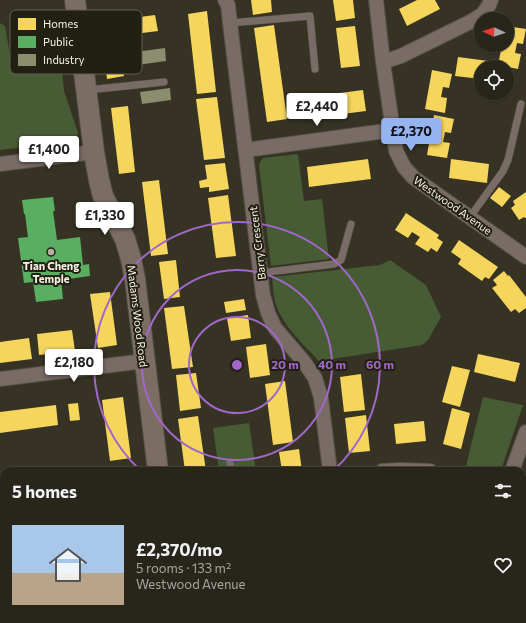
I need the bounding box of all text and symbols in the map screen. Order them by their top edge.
legend [10,10,142,74]
north arrow [474,12,514,52]
map controls [474,12,514,100]
text: Homes [43,17,78,30]
text: Public [43,35,74,48]
text: Industry [43,53,85,66]
button: locate [474,60,514,100]
pin: £2,440 [284,93,350,127]
text: £2,440 [295,98,339,114]
pin: £2,370 [378,118,444,152]
text: £2,370 [390,123,432,139]
pin: £1,400 [16,136,82,170]
text: £1,400 [28,141,70,157]
street label: Westwood Avenue [411,173,495,237]
pin: £1,330 [72,202,138,236]
street label: Barry Crescent [246,205,268,281]
text: £1,330 [85,207,125,223]
marker: Tian Cheng Temple [46,247,56,257]
place label: Tian Cheng Temple [23,259,79,285]
street label: Madams Wood Road [125,264,151,368]
pin: £2,180 [41,349,107,383]
text: £2,180 [54,354,94,370]
text: 20 m [271,357,299,371]
text: 40 m [318,357,346,371]
text: 60 m [366,357,394,371]
centre of rings [230,358,244,372]
icon: filters [492,480,514,502]
text: 5 homes [12,481,77,502]
text: £2,370/mo [136,539,222,560]
icon: home [44,541,92,589]
icon: heart [492,554,514,576]
text: 5 rooms · 133 m² [136,560,231,576]
text: Westwood Avenue [136,576,245,592]

